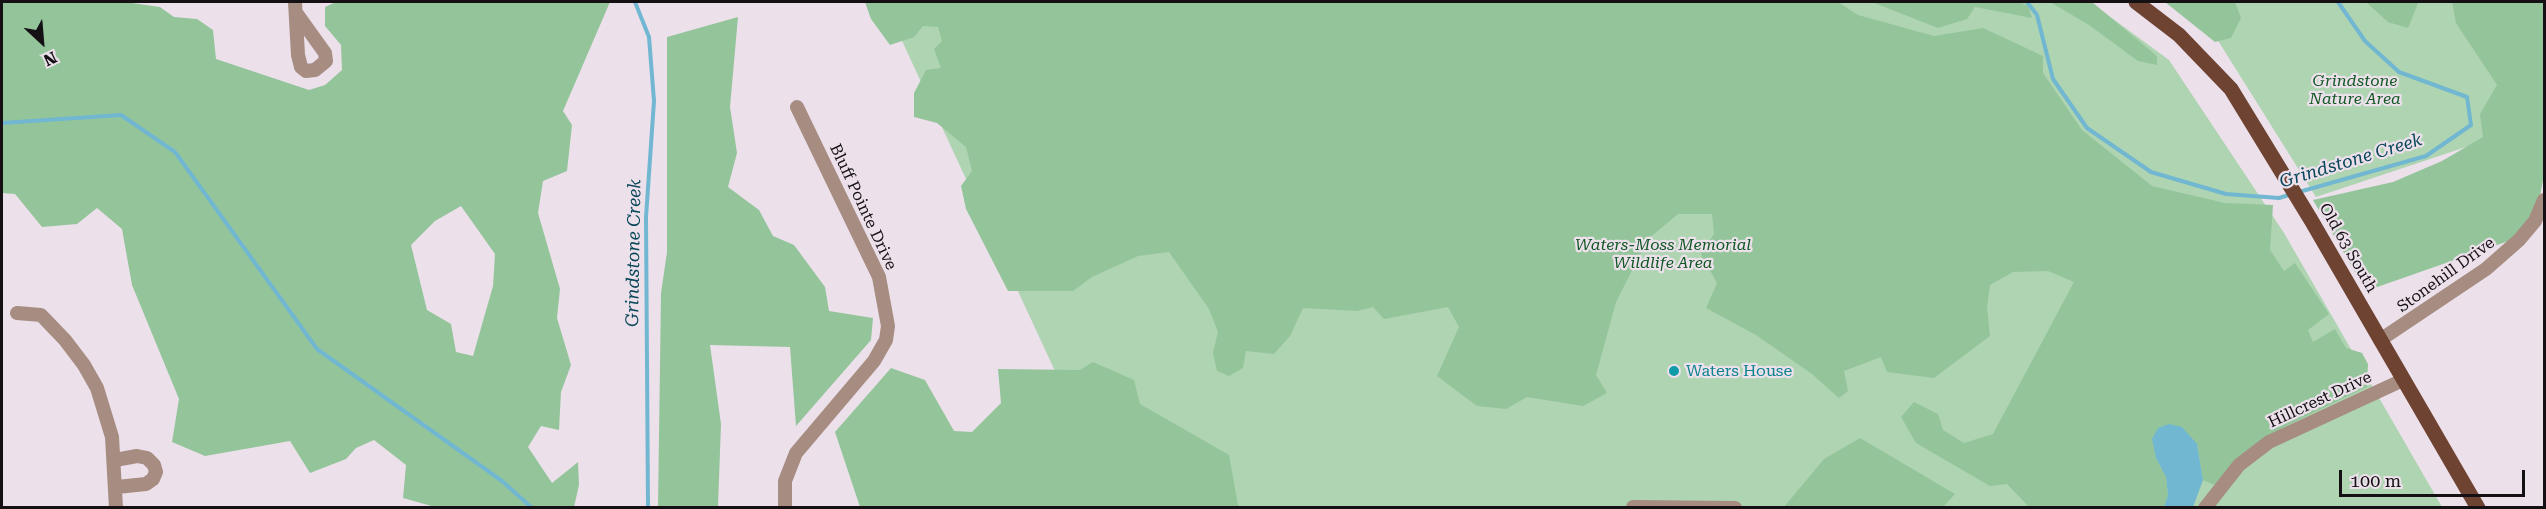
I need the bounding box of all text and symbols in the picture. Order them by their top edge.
north arrow [12,12,72,72]
text: N [40,47,60,70]
park label: Grindstone Nature Area [2309,71,2401,109]
water label: Grindstone Creek [2277,129,2425,193]
street label: Bluff Pointe Drive [825,141,901,273]
water label: Grindstone Creek [622,179,646,327]
street label: Old 63 South [2315,200,2381,296]
street label: Stonehill Drive [2394,233,2498,317]
park label: Waters-Moss Memorial Wildlife Area [1575,235,1751,273]
place label: Waters House [1686,361,1792,381]
marker: Waters House [1667,364,1681,378]
street label: Hillcrest Drive [2265,368,2375,432]
scale bar [2342,458,2528,496]
text: 100 m [2350,470,2401,491]

